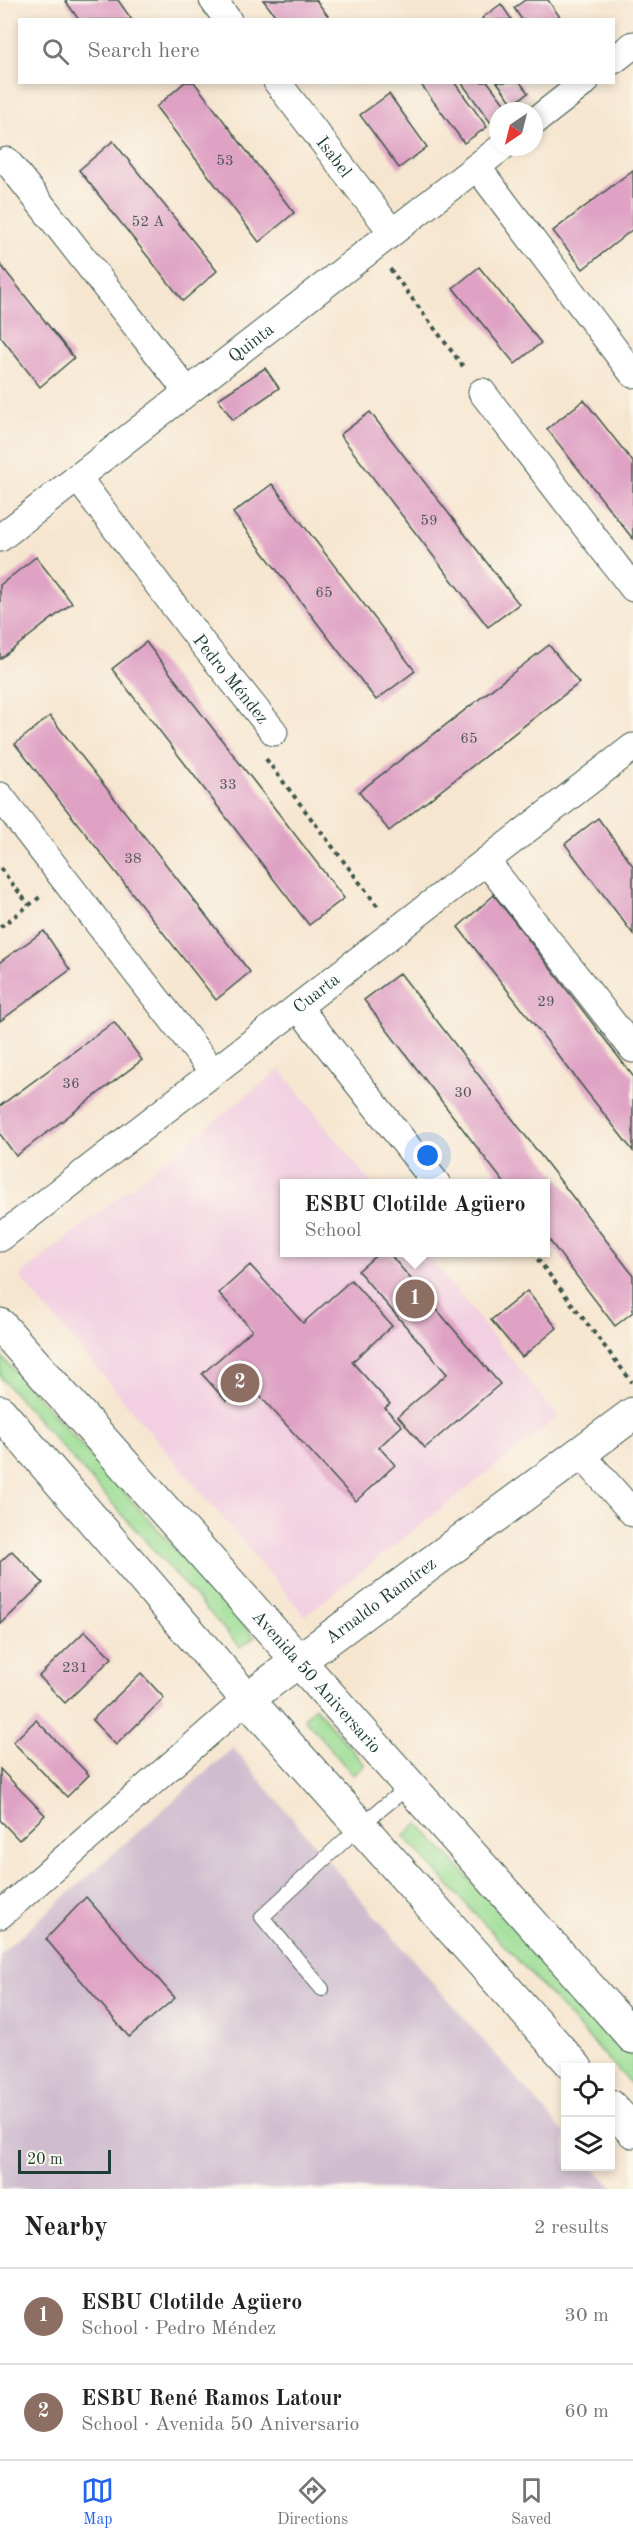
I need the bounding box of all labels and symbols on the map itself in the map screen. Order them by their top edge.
north arrow [489,102,543,156]
street label: Isabel [312,133,355,181]
house number: 53 [216,154,234,169]
house number: 52 A [131,215,165,230]
street label: Quinta [225,320,278,366]
house number: 59 [420,514,438,529]
house number: 65 [315,586,333,601]
street label: Pedro Méndez [189,631,272,728]
house number: 65 [460,732,478,747]
house number: 33 [219,778,237,793]
house number: 38 [124,852,142,867]
street label: Cuarta [290,970,343,1017]
house number: 29 [537,995,555,1010]
house number: 36 [62,1077,80,1092]
house number: 30 [454,1086,472,1101]
your location [413,1141,442,1170]
pin: 1 [396,1276,434,1322]
pin: 2 [220,1360,260,1406]
street label: Arnaldo Ramírez [322,1555,440,1648]
street label: Avenida 50 Aniversario [248,1607,384,1757]
house number: 231 [62,1661,88,1676]
scale bar [18,2147,111,2174]

